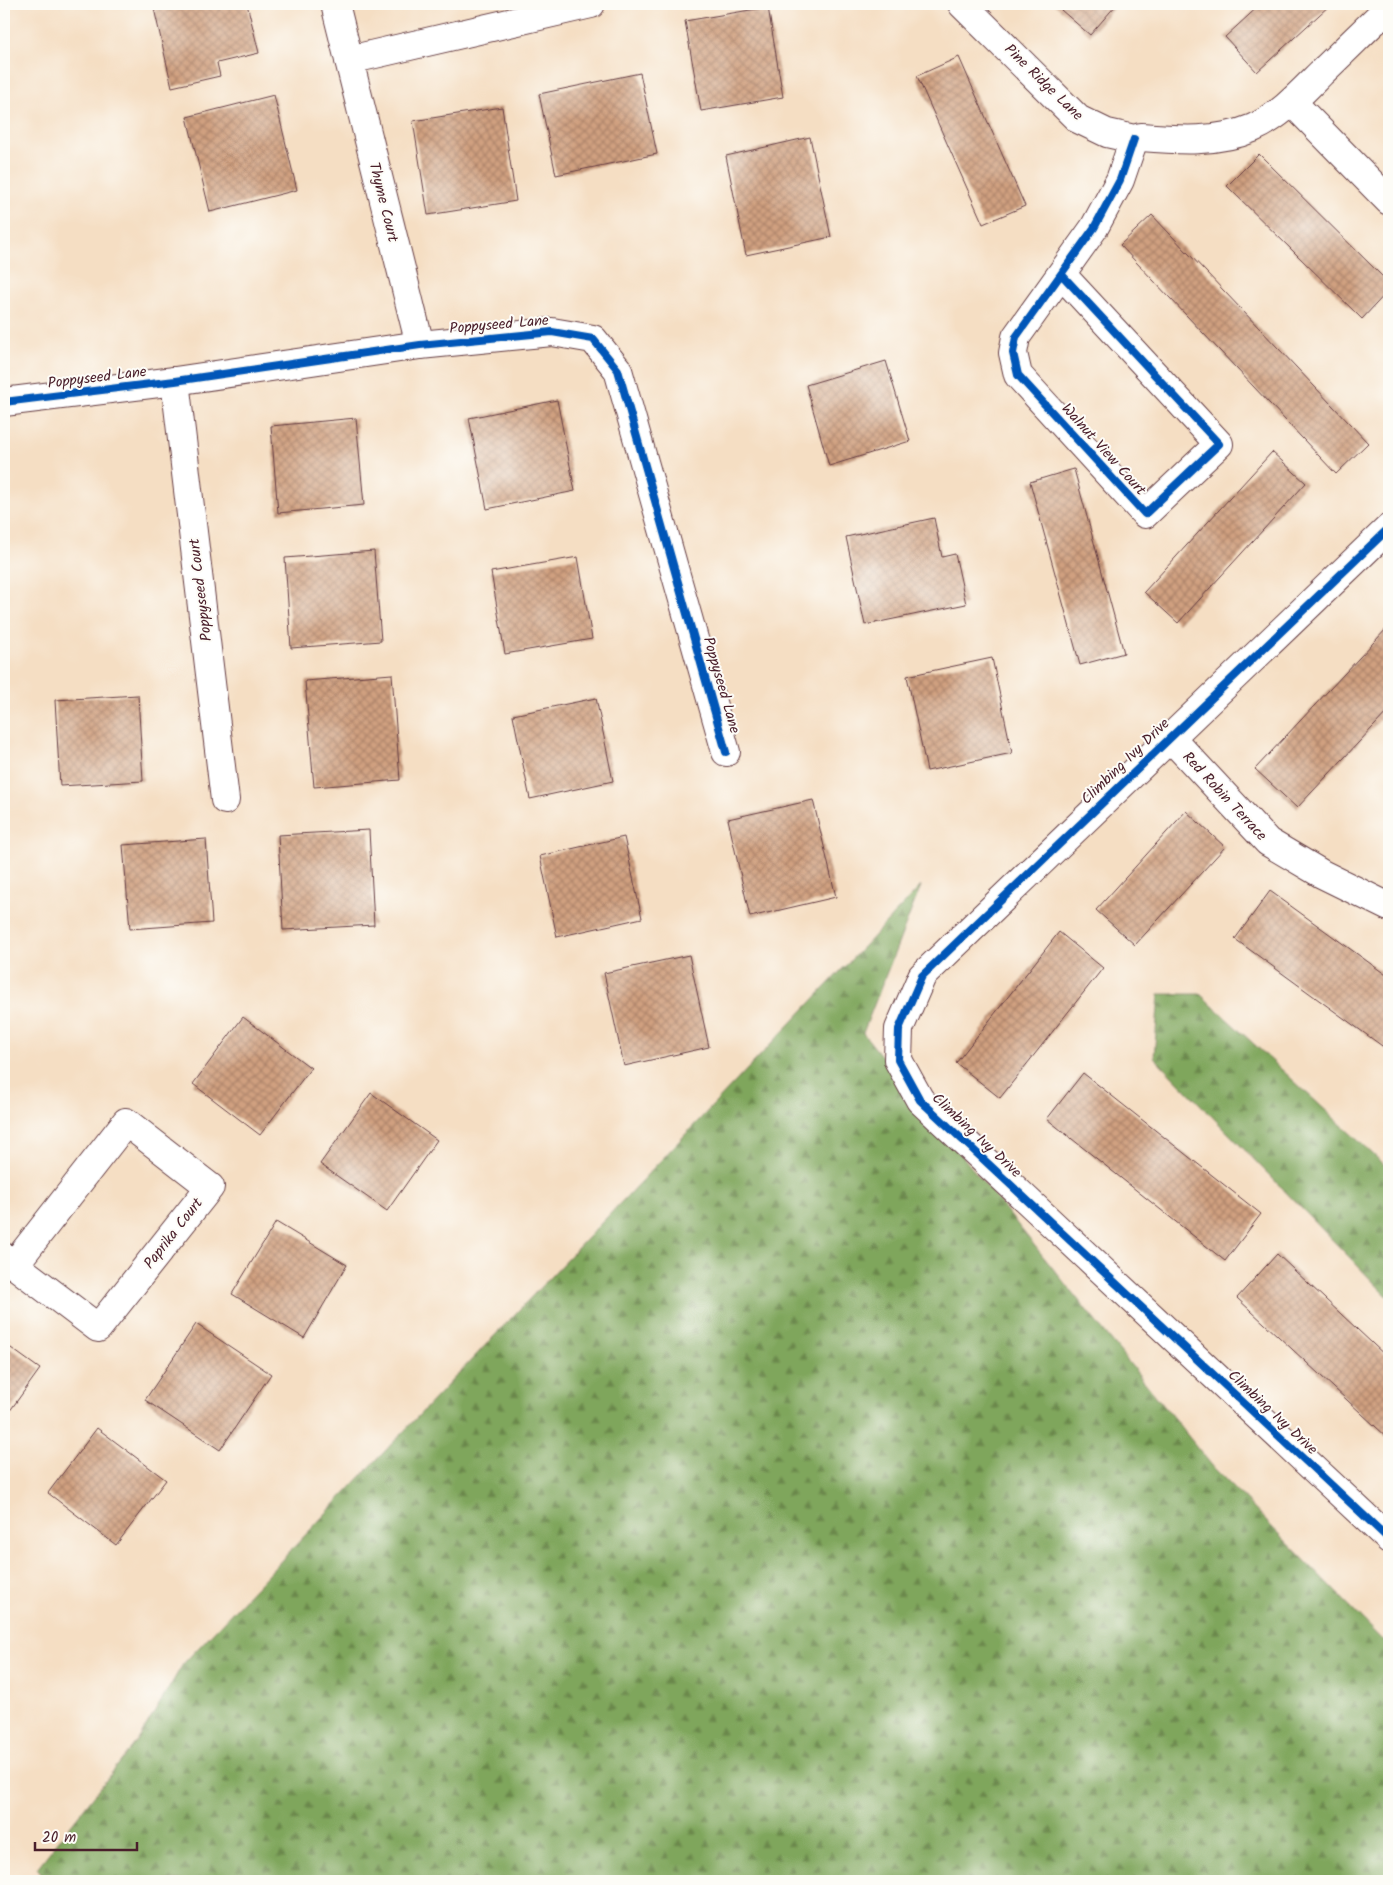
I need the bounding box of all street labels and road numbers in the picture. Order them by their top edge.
street label: Pine Ridge Lane [998,39,1089,127]
street label: Thyme Court [362,160,405,245]
street label: Poppyseed Lane [448,309,550,341]
street label: Poppyseed Lane [46,360,148,396]
street label: Walnut View Court [1055,398,1152,502]
street label: Poppyseed Court [183,537,219,643]
street label: Poppyseed Lane [696,634,746,737]
street label: Climbing Ivy Drive [1076,713,1176,811]
street label: Red Robin Terrace [1176,746,1272,847]
street label: Climbing Ivy Drive [926,1087,1027,1184]
street label: Paprika Court [138,1193,209,1274]
street label: Climbing Ivy Drive [1222,1364,1323,1461]

